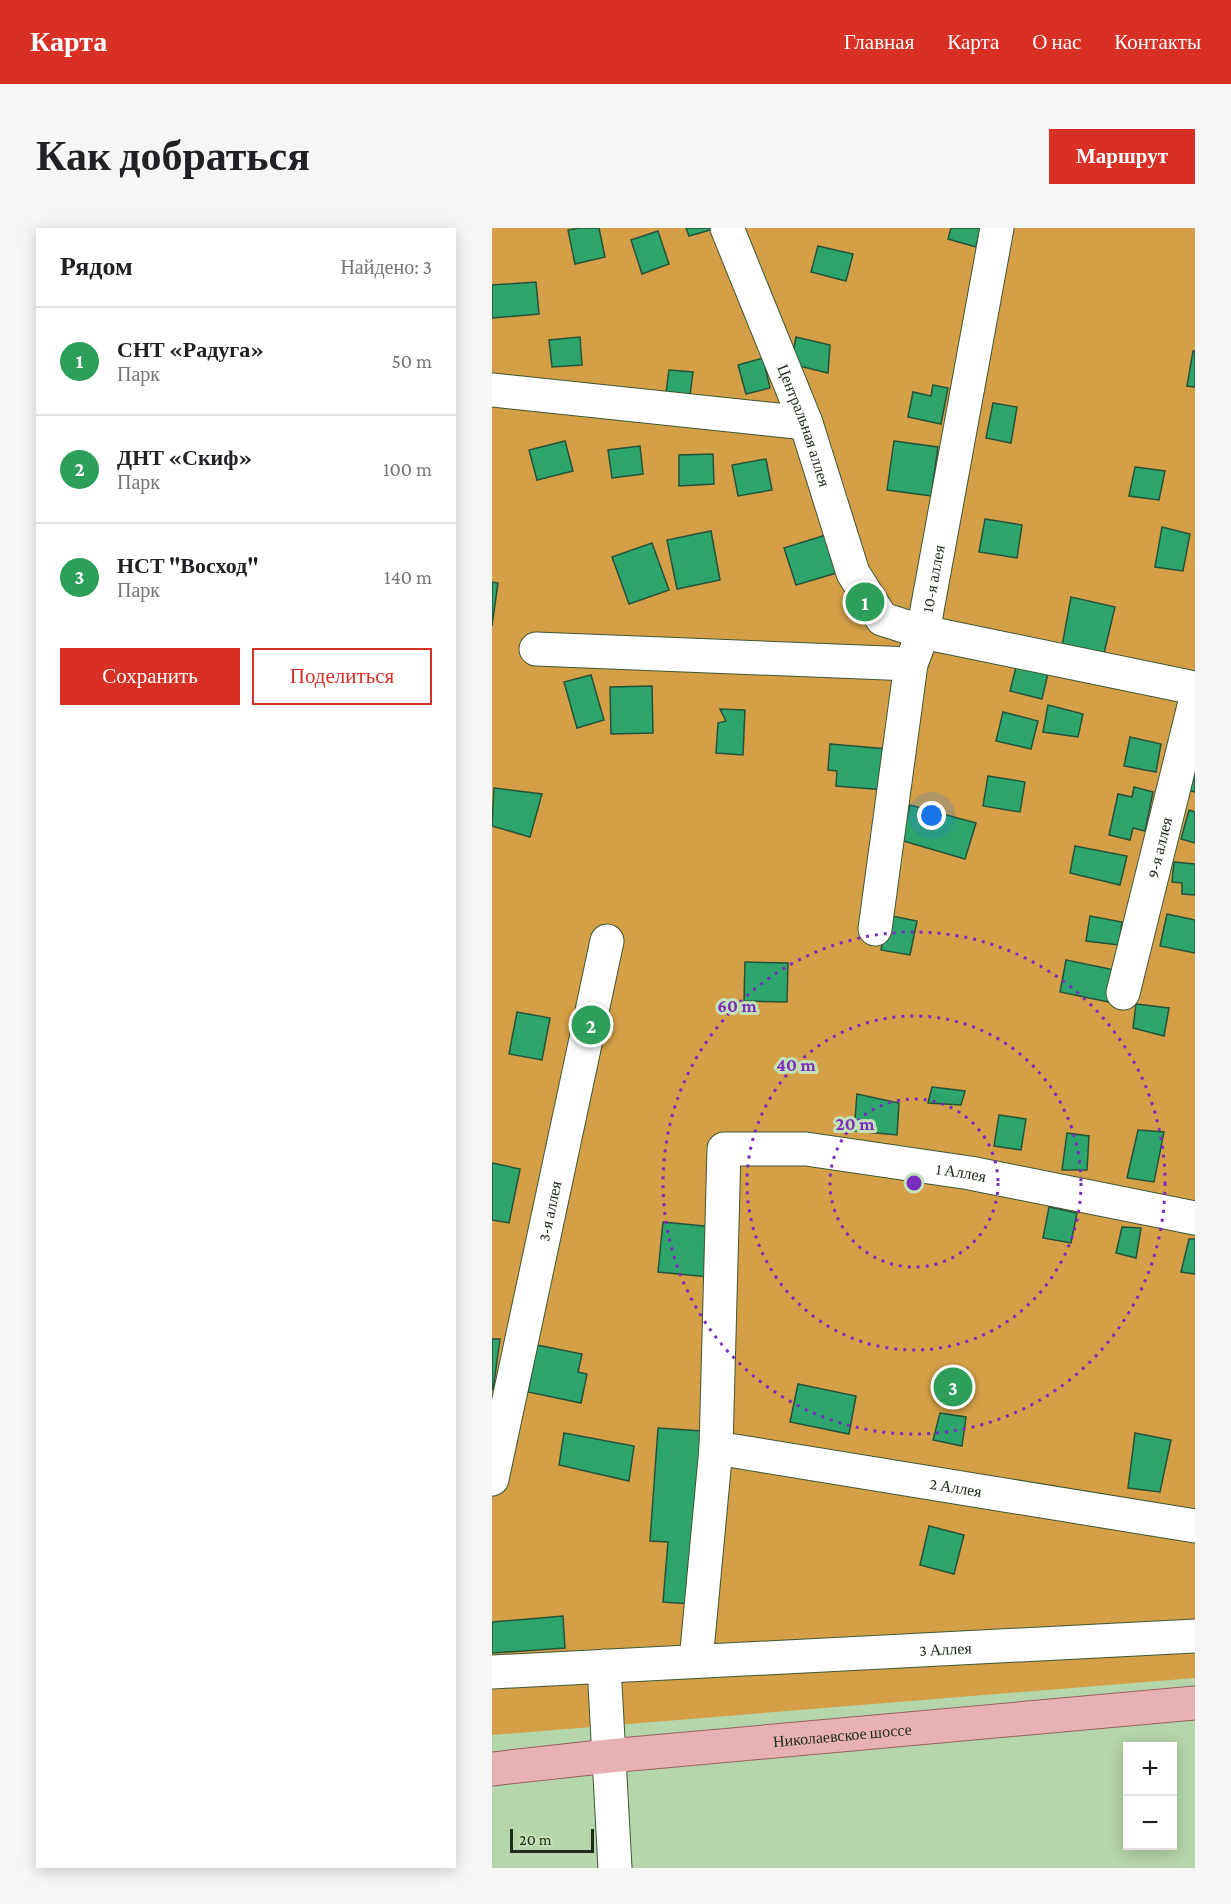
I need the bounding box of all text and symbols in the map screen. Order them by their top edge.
text: Карта [30,26,107,57]
text: Главная [844,30,914,54]
text: Карта [947,30,999,54]
text: О нас [1032,30,1081,54]
text: Контакты [1114,30,1201,54]
button: Маршрут [1049,129,1195,184]
text: Как добраться [36,132,310,179]
text: Рядом [60,252,133,281]
text: Найдено: 3 [340,256,432,278]
text: СНТ «Радуга» [117,337,264,362]
text: 1 [76,350,83,372]
text: 50 m [391,350,432,372]
street label: Центральная аллея [773,362,834,489]
text: Парк [117,363,160,385]
text: ДНТ «Скиф» [117,445,252,470]
text: 2 [74,458,85,480]
text: 100 m [383,458,432,480]
text: Парк [117,471,160,493]
street label: 10-я аллея [919,543,948,614]
text: НСТ "Восход" [117,553,259,578]
text: 3 [75,566,84,588]
text: 140 m [384,566,432,588]
text: Парк [117,579,160,601]
pin: 1 [846,580,884,625]
button: Сохранить [60,648,240,705]
button: Поделиться [252,648,432,705]
your location [917,801,946,830]
street label: 9-я аллея [1144,815,1175,880]
text: 60 m [717,996,757,1016]
pin: 2 [572,1002,610,1048]
text: 40 m [776,1055,816,1075]
text: 20 m [836,1114,875,1134]
street label: 1 Аллея [935,1160,988,1185]
centre of rings [904,1173,924,1193]
street label: 3-я аллея [535,1179,565,1243]
pin: 3 [934,1364,972,1410]
street label: 2 Аллея [928,1475,984,1500]
street label: 3 Аллея [919,1639,973,1659]
street label: Николаевское шоссе [772,1721,912,1750]
map controls [1123,1742,1177,1850]
button: + [1123,1742,1177,1796]
button: − [1123,1796,1177,1850]
scale bar [510,1826,594,1854]
text: 20 m [519,1831,552,1848]

